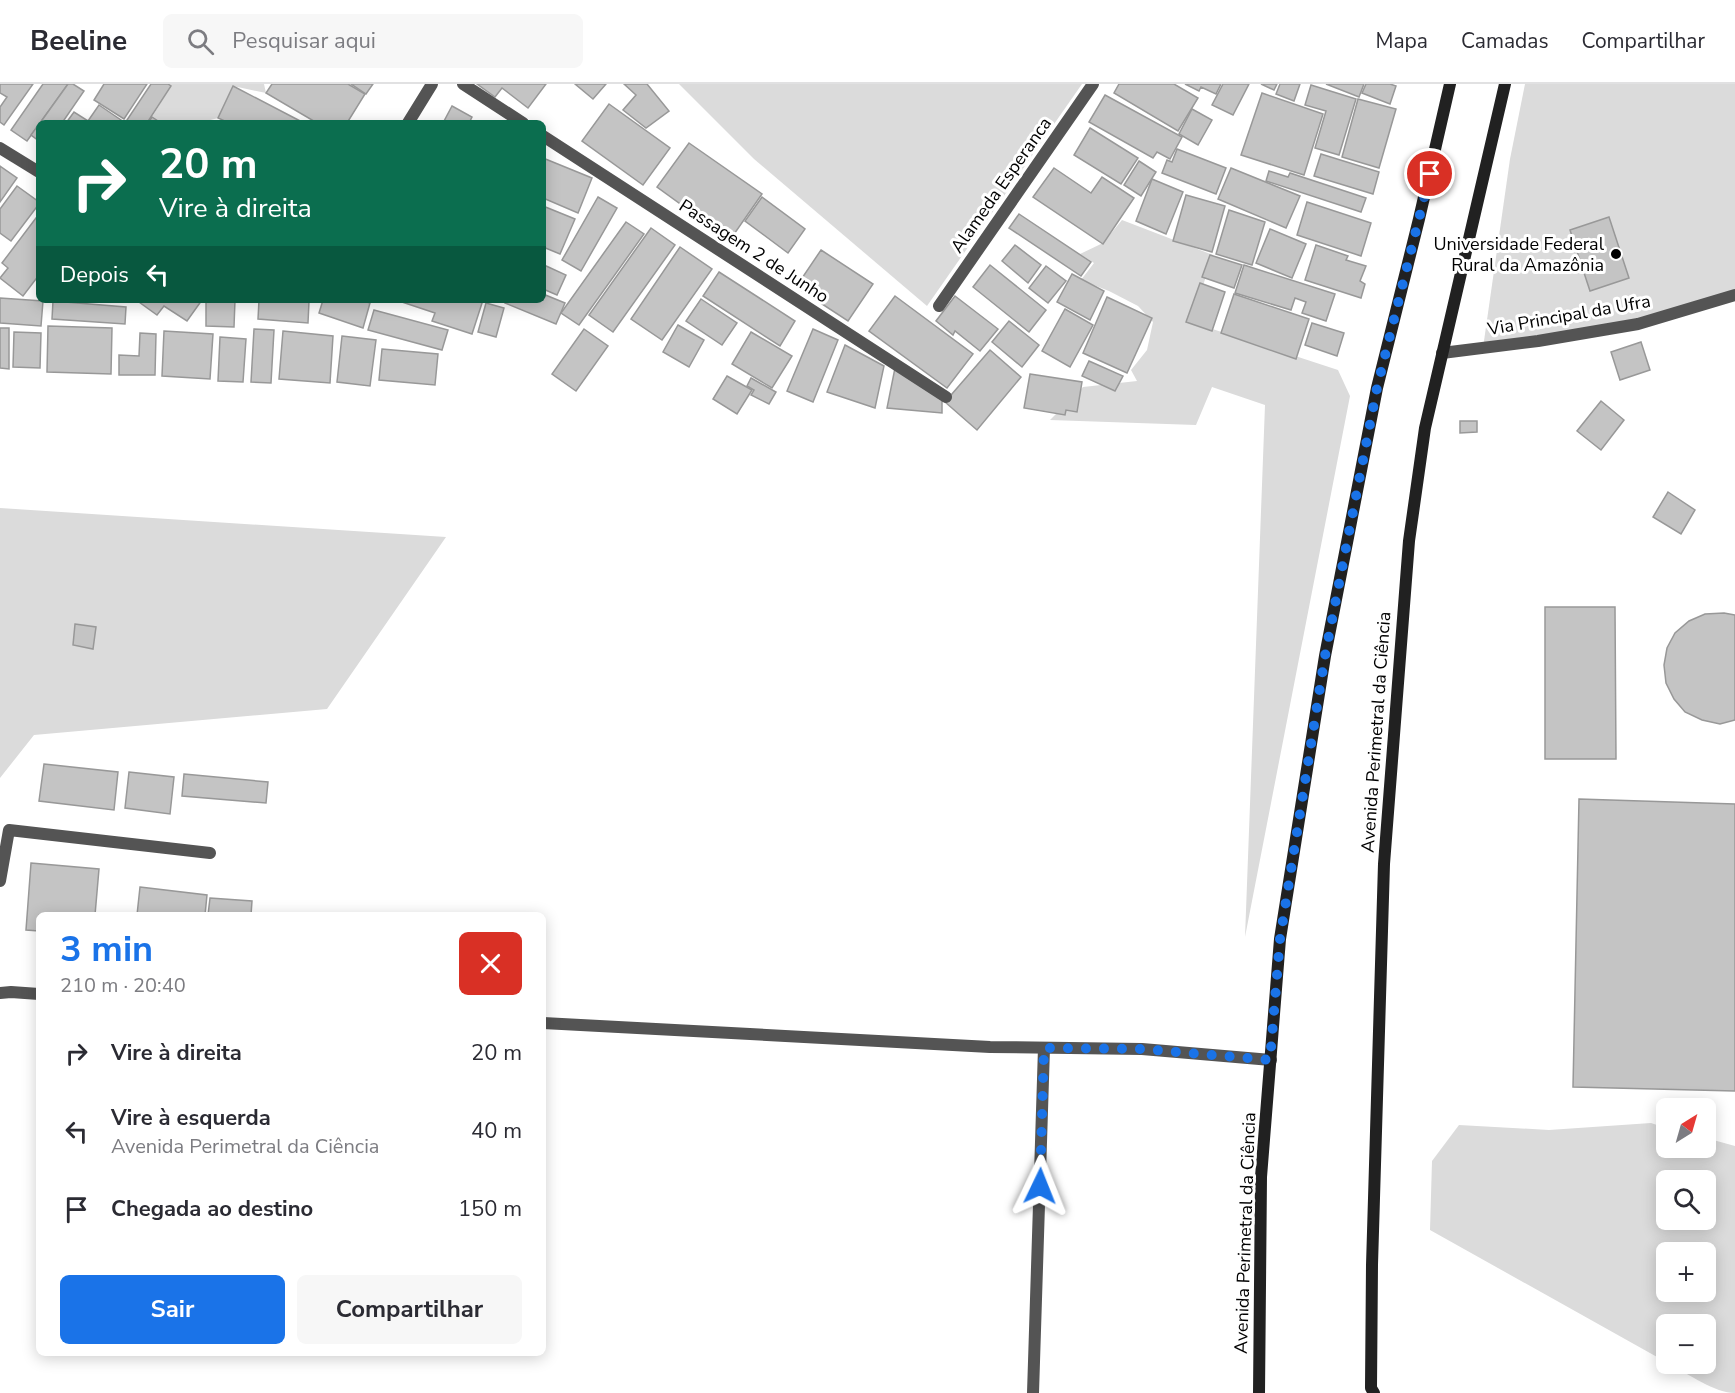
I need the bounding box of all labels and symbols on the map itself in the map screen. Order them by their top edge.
street label: Alameda Esperanca [945,112,1057,258]
pin [1404,148,1455,199]
street label: Passagem 2 de Junho [674,194,834,308]
place label: Universidade Federal Rural da Amazônia [1433,232,1605,277]
marker: Universidade Federal Rural da Amazônia [1609,247,1623,261]
street label: Via Principal da Ufra [1485,289,1652,341]
street label: Avenida Perimetral da Ciência [1356,611,1396,853]
north arrow [1656,1098,1716,1158]
street label: Avenida Perimetral da Ciência [1229,1112,1261,1354]
position arrow [1008,1154,1072,1218]

